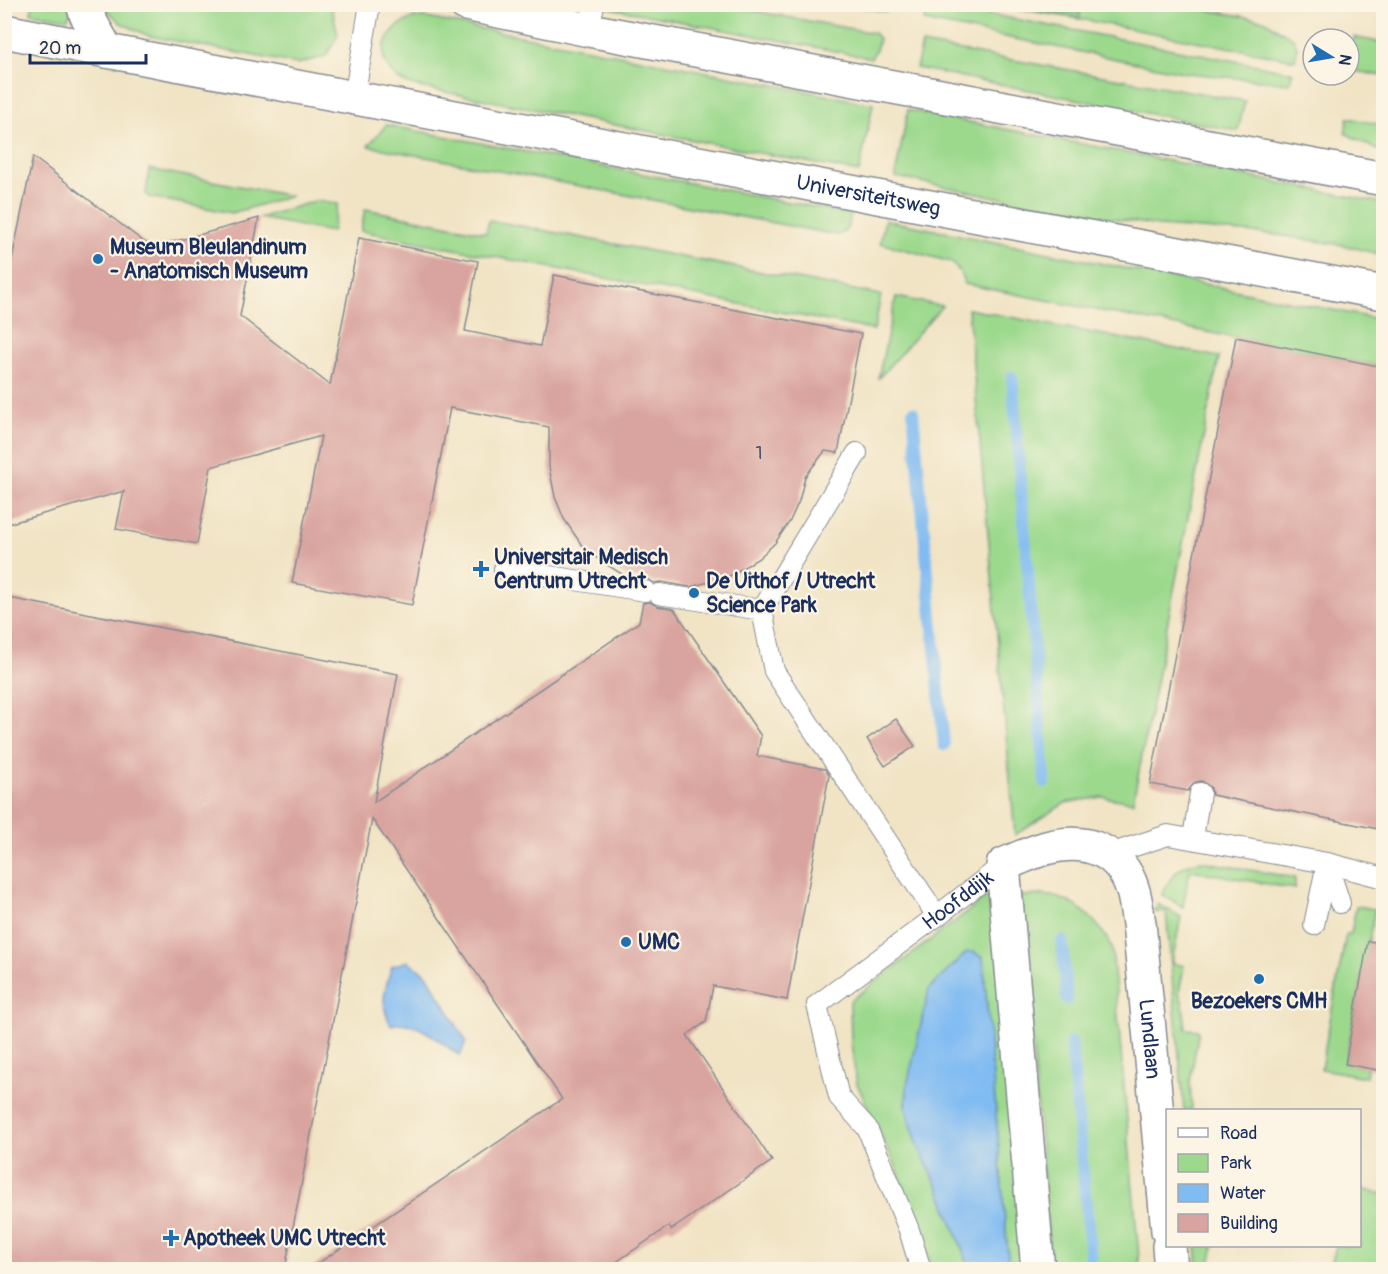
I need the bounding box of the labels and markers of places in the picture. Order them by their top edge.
place label: Museum Bleulandinum - Anatomisch Museum [110,234,308,285]
marker: Museum Bleulandinum - Anatomisch Museum [91,252,105,266]
place label: Universitair Medisch Centrum Utrecht [494,544,668,595]
marker: Universitair Medisch Centrum Utrecht [472,560,490,578]
place label: De Uithof / Utrecht Science Park [706,568,876,619]
marker: De Uithof / Utrecht Science Park [687,586,701,600]
place label: UMC [638,929,680,956]
marker: UMC [619,935,633,949]
marker: Bezoekers CMH [1252,972,1266,986]
place label: Bezoekers CMH [1191,988,1327,1015]
place label: Apotheek UMC Utrecht [183,1225,386,1252]
marker: Apotheek UMC Utrecht [164,1231,178,1245]

